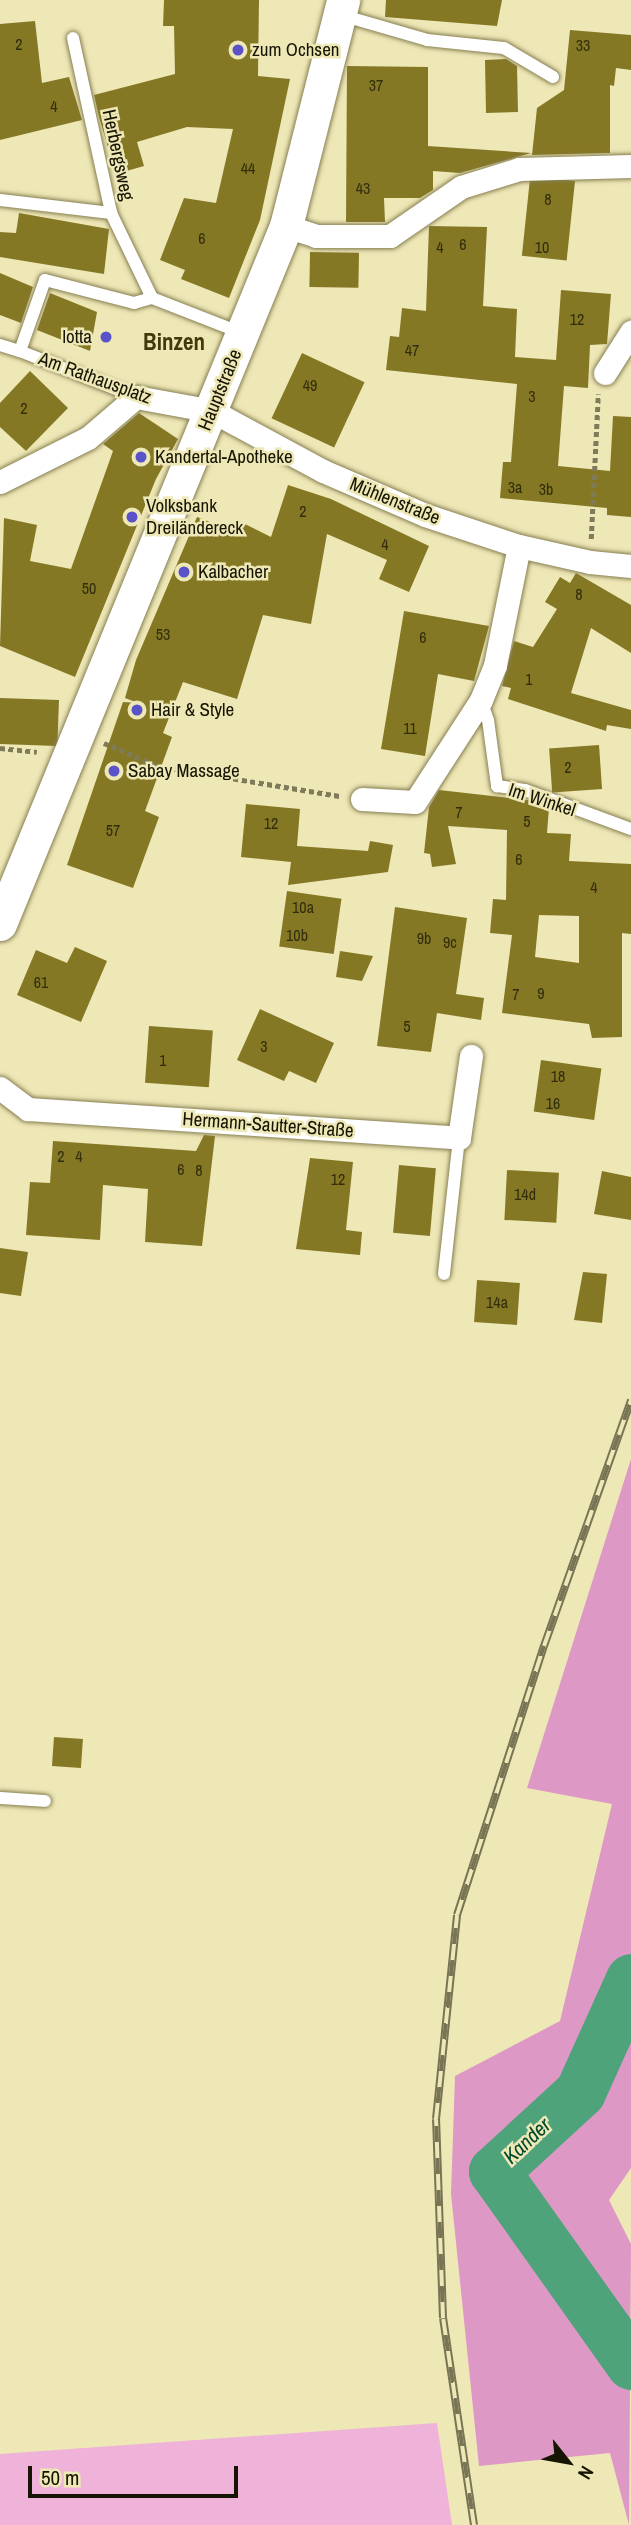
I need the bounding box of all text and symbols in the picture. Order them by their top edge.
house number: 2 [15,34,23,54]
house number: 33 [576,35,590,55]
place label: zum Ochsen [252,39,339,61]
marker: zum Ochsen [230,42,246,58]
house number: 37 [369,75,383,95]
house number: 4 [50,96,58,116]
street label: Herbergsweg [97,107,139,203]
house number: 44 [241,158,255,178]
house number: 43 [356,178,370,198]
house number: 8 [544,189,552,209]
house number: 6 [198,228,206,248]
house number: 6 [459,234,467,254]
house number: 4 [436,237,444,257]
house number: 10 [535,237,549,257]
house number: 12 [570,309,584,329]
place label: lotta [63,326,92,348]
district label: Binzen [143,328,205,356]
marker: lotta [98,329,114,345]
house number: 47 [405,340,419,360]
street label: Hauptstraße [193,346,247,434]
street label: Am Rathausplatz [35,347,155,409]
house number: 49 [303,375,317,395]
house number: 3 [528,386,536,406]
house number: 2 [20,398,28,418]
place label: Kandertal-Apotheke [155,446,293,468]
marker: Kandertal-Apotheke [133,449,149,465]
street label: Mühlenstraße [347,473,443,529]
house number: 3a [508,477,522,497]
house number: 3b [539,479,553,499]
place label: Volksbank Dreiländereck [146,495,243,539]
house number: 2 [299,501,307,521]
marker: Volksbank Dreiländereck [124,509,140,525]
house number: 4 [381,534,389,554]
place label: Kalbacher [198,561,268,583]
marker: Kalbacher [176,564,192,580]
house number: 50 [82,578,96,598]
house number: 8 [575,584,583,604]
house number: 53 [156,624,170,644]
house number: 6 [419,627,427,647]
house number: 1 [525,669,533,689]
place label: Hair & Style [151,699,234,721]
marker: Hair & Style [129,702,145,718]
house number: 11 [403,718,417,738]
house number: 2 [564,757,572,777]
place label: Sabay Massage [128,760,240,782]
marker: Sabay Massage [106,763,122,779]
street label: Im Winkel [506,778,578,822]
house number: 7 [455,802,463,822]
house number: 5 [523,811,531,831]
house number: 12 [264,813,278,833]
house number: 57 [106,820,120,840]
house number: 6 [515,849,523,869]
house number: 4 [590,877,598,897]
house number: 10a [292,897,314,917]
house number: 10b [286,925,308,945]
house number: 9b [417,928,431,948]
house number: 9c [443,932,457,952]
house number: 61 [34,972,48,992]
house number: 9 [537,983,545,1003]
house number: 7 [512,984,520,1004]
house number: 5 [403,1016,411,1036]
house number: 3 [260,1036,268,1056]
house number: 1 [159,1050,167,1070]
house number: 18 [551,1066,565,1086]
house number: 16 [546,1093,560,1113]
street label: Hermann-Sautter-Straße [182,1108,354,1142]
house number: 2 [57,1146,65,1166]
house number: 4 [75,1146,83,1166]
house number: 6 [177,1159,185,1179]
house number: 8 [195,1160,203,1180]
house number: 12 [331,1169,345,1189]
house number: 14d [514,1184,536,1204]
house number: 14a [486,1292,508,1312]
water label: Kander [498,2113,556,2169]
north arrow [533,2427,603,2497]
scale bar [32,2452,242,2496]
text: N [572,2461,600,2484]
text: 50 m [41,2463,79,2492]

